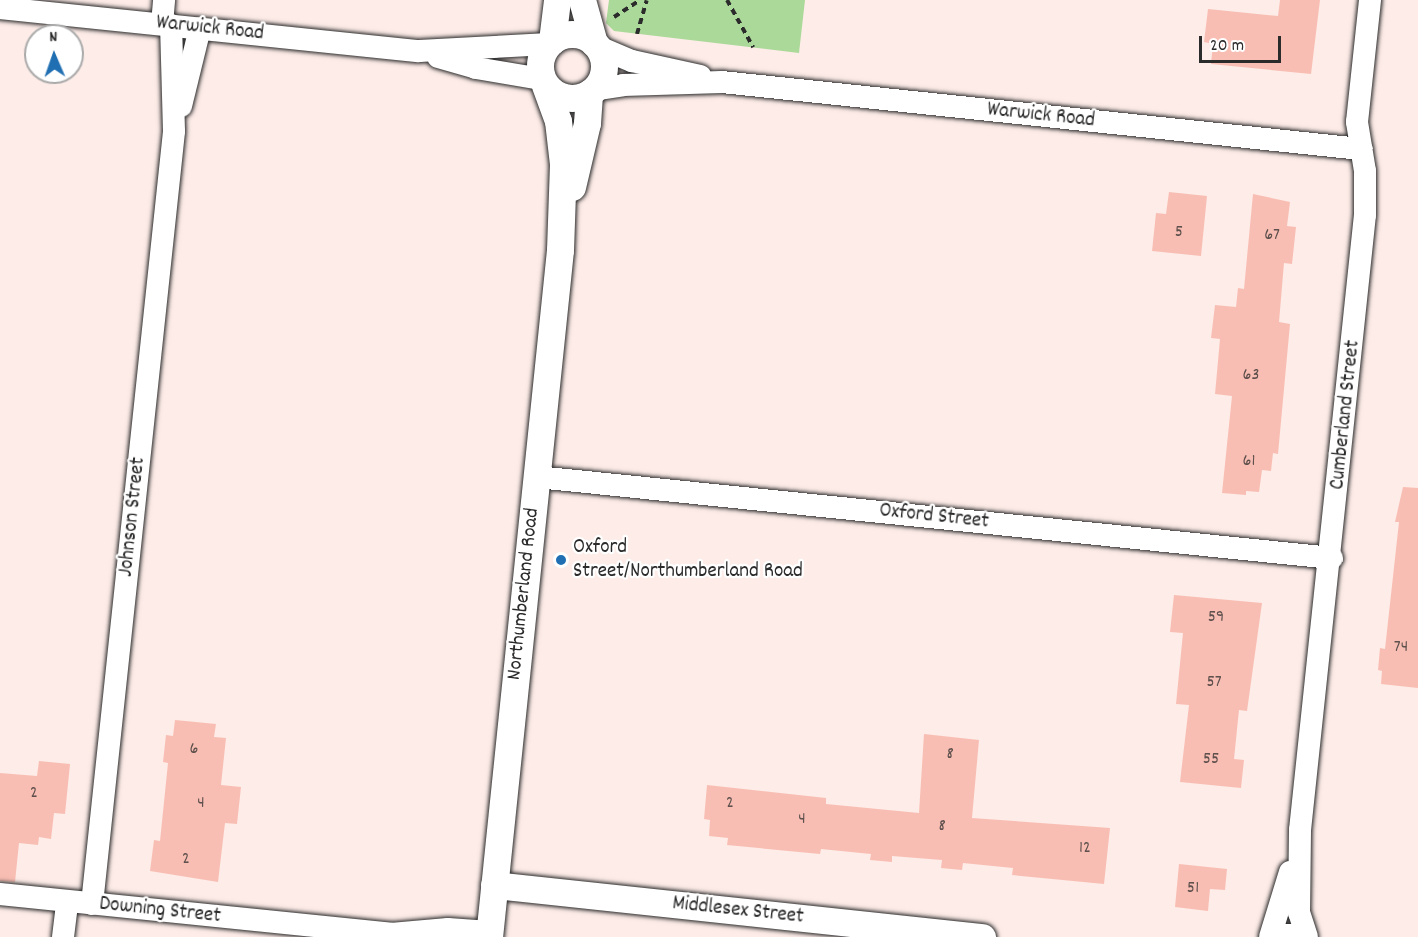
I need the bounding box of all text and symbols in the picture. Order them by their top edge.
street label: Warwick Road [155,11,265,47]
north arrow [24,24,84,84]
scale bar [1202,24,1284,62]
text: N [49,26,58,49]
text: 20 m [1210,34,1244,59]
street label: Warwick Road [986,98,1096,134]
house number: 5 [1175,222,1183,244]
house number: 67 [1264,225,1280,247]
street label: Cumberland Street [1326,339,1366,491]
house number: 63 [1243,365,1259,387]
house number: 61 [1243,451,1255,473]
street label: Johnson Street [114,456,152,578]
street label: Oxford Street [878,499,990,535]
street label: Northumberland Road [502,507,546,681]
place label: Oxford Street/Northumberland Road [573,535,803,585]
marker: Oxford Street/Northumberland Road [554,553,568,567]
house number: 59 [1208,607,1224,629]
house number: 74 [1394,637,1408,659]
house number: 57 [1206,672,1222,694]
house number: 6 [190,739,198,761]
house number: 8 [946,744,954,766]
house number: 55 [1203,749,1219,771]
house number: 2 [30,783,38,805]
house number: 4 [197,793,205,815]
house number: 2 [726,793,734,815]
house number: 4 [798,809,806,831]
house number: 8 [938,816,946,838]
house number: 12 [1079,838,1091,860]
house number: 2 [182,849,190,871]
house number: 51 [1187,878,1199,900]
street label: Downing Street [98,892,222,930]
street label: Middlesex Street [671,892,805,930]

